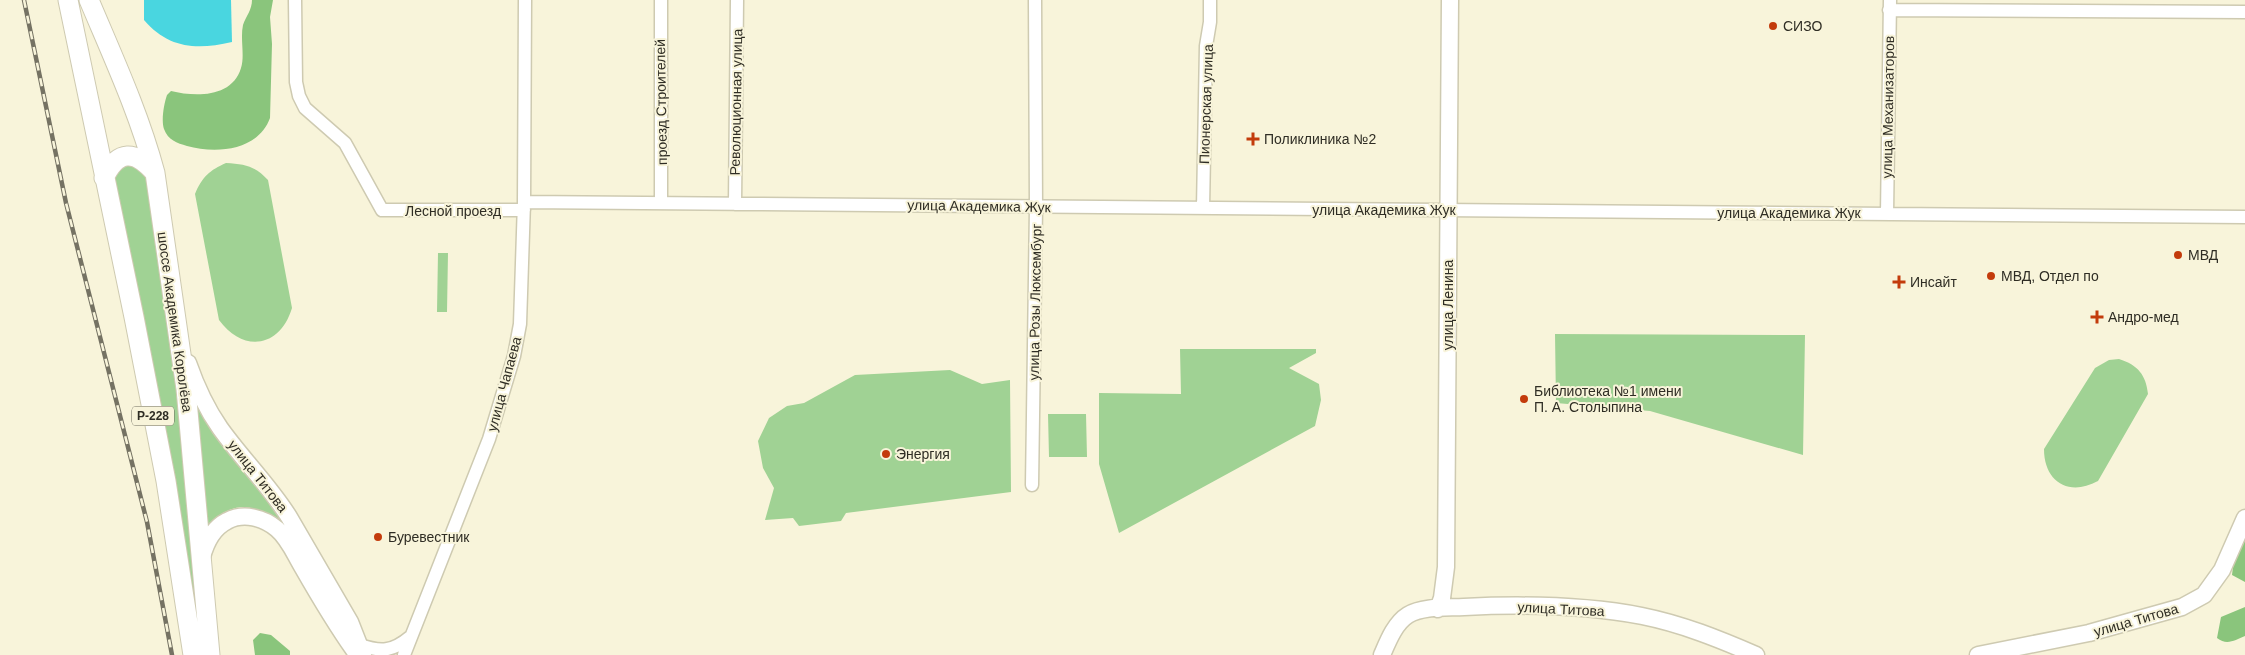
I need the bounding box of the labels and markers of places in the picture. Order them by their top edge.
place label: СИЗО [1783,18,1822,34]
marker: СИЗО [1767,20,1779,32]
place label: Поликлиника №2 [1264,131,1376,147]
marker: Поликлиника №2 [1246,132,1260,146]
place label: МВД [2188,247,2219,263]
marker: МВД [2172,249,2184,261]
place label: МВД, Отдел по [2001,268,2099,284]
marker: МВД, Отдел по [1985,270,1997,282]
place label: Инсайт [1910,274,1957,290]
marker: Инсайт [1892,275,1906,289]
place label: Андро-мед [2108,309,2179,325]
marker: Андро-мед [2090,310,2104,324]
place label: Библиотека №1 имени П. А. Столыпина [1534,383,1682,415]
marker: Библиотека №1 имени П. А. Столыпина [1518,393,1530,405]
place label: Энергия [896,446,950,462]
marker: Энергия [880,448,892,460]
place label: Буревестник [388,529,470,545]
marker: Буревестник [372,531,384,543]

